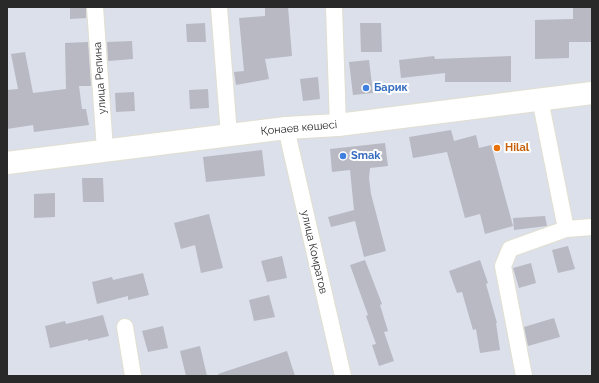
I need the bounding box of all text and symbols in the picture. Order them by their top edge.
street label: улица Репина [91,41,109,115]
place label: Барик [374,81,408,95]
marker: Барик [361,83,371,93]
street label: Қонаев көшесі [260,118,338,138]
place label: Hilal [505,141,529,155]
marker: Hilal [492,143,502,153]
place label: Smak [351,149,380,163]
marker: Smak [338,151,348,161]
street label: улица Комратов [298,209,330,295]

